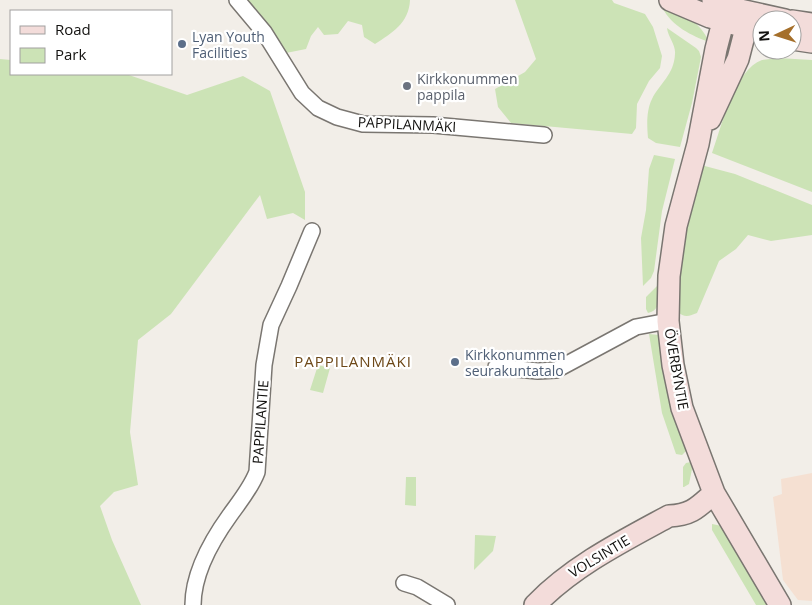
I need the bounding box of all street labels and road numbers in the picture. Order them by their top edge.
street label: PAPPILANMÄKI [357,112,457,136]
street label: ÖVERBYNTIE [660,327,694,411]
street label: PAPPILANTIE [248,379,272,465]
street label: VOLSINTIE [565,530,633,582]

